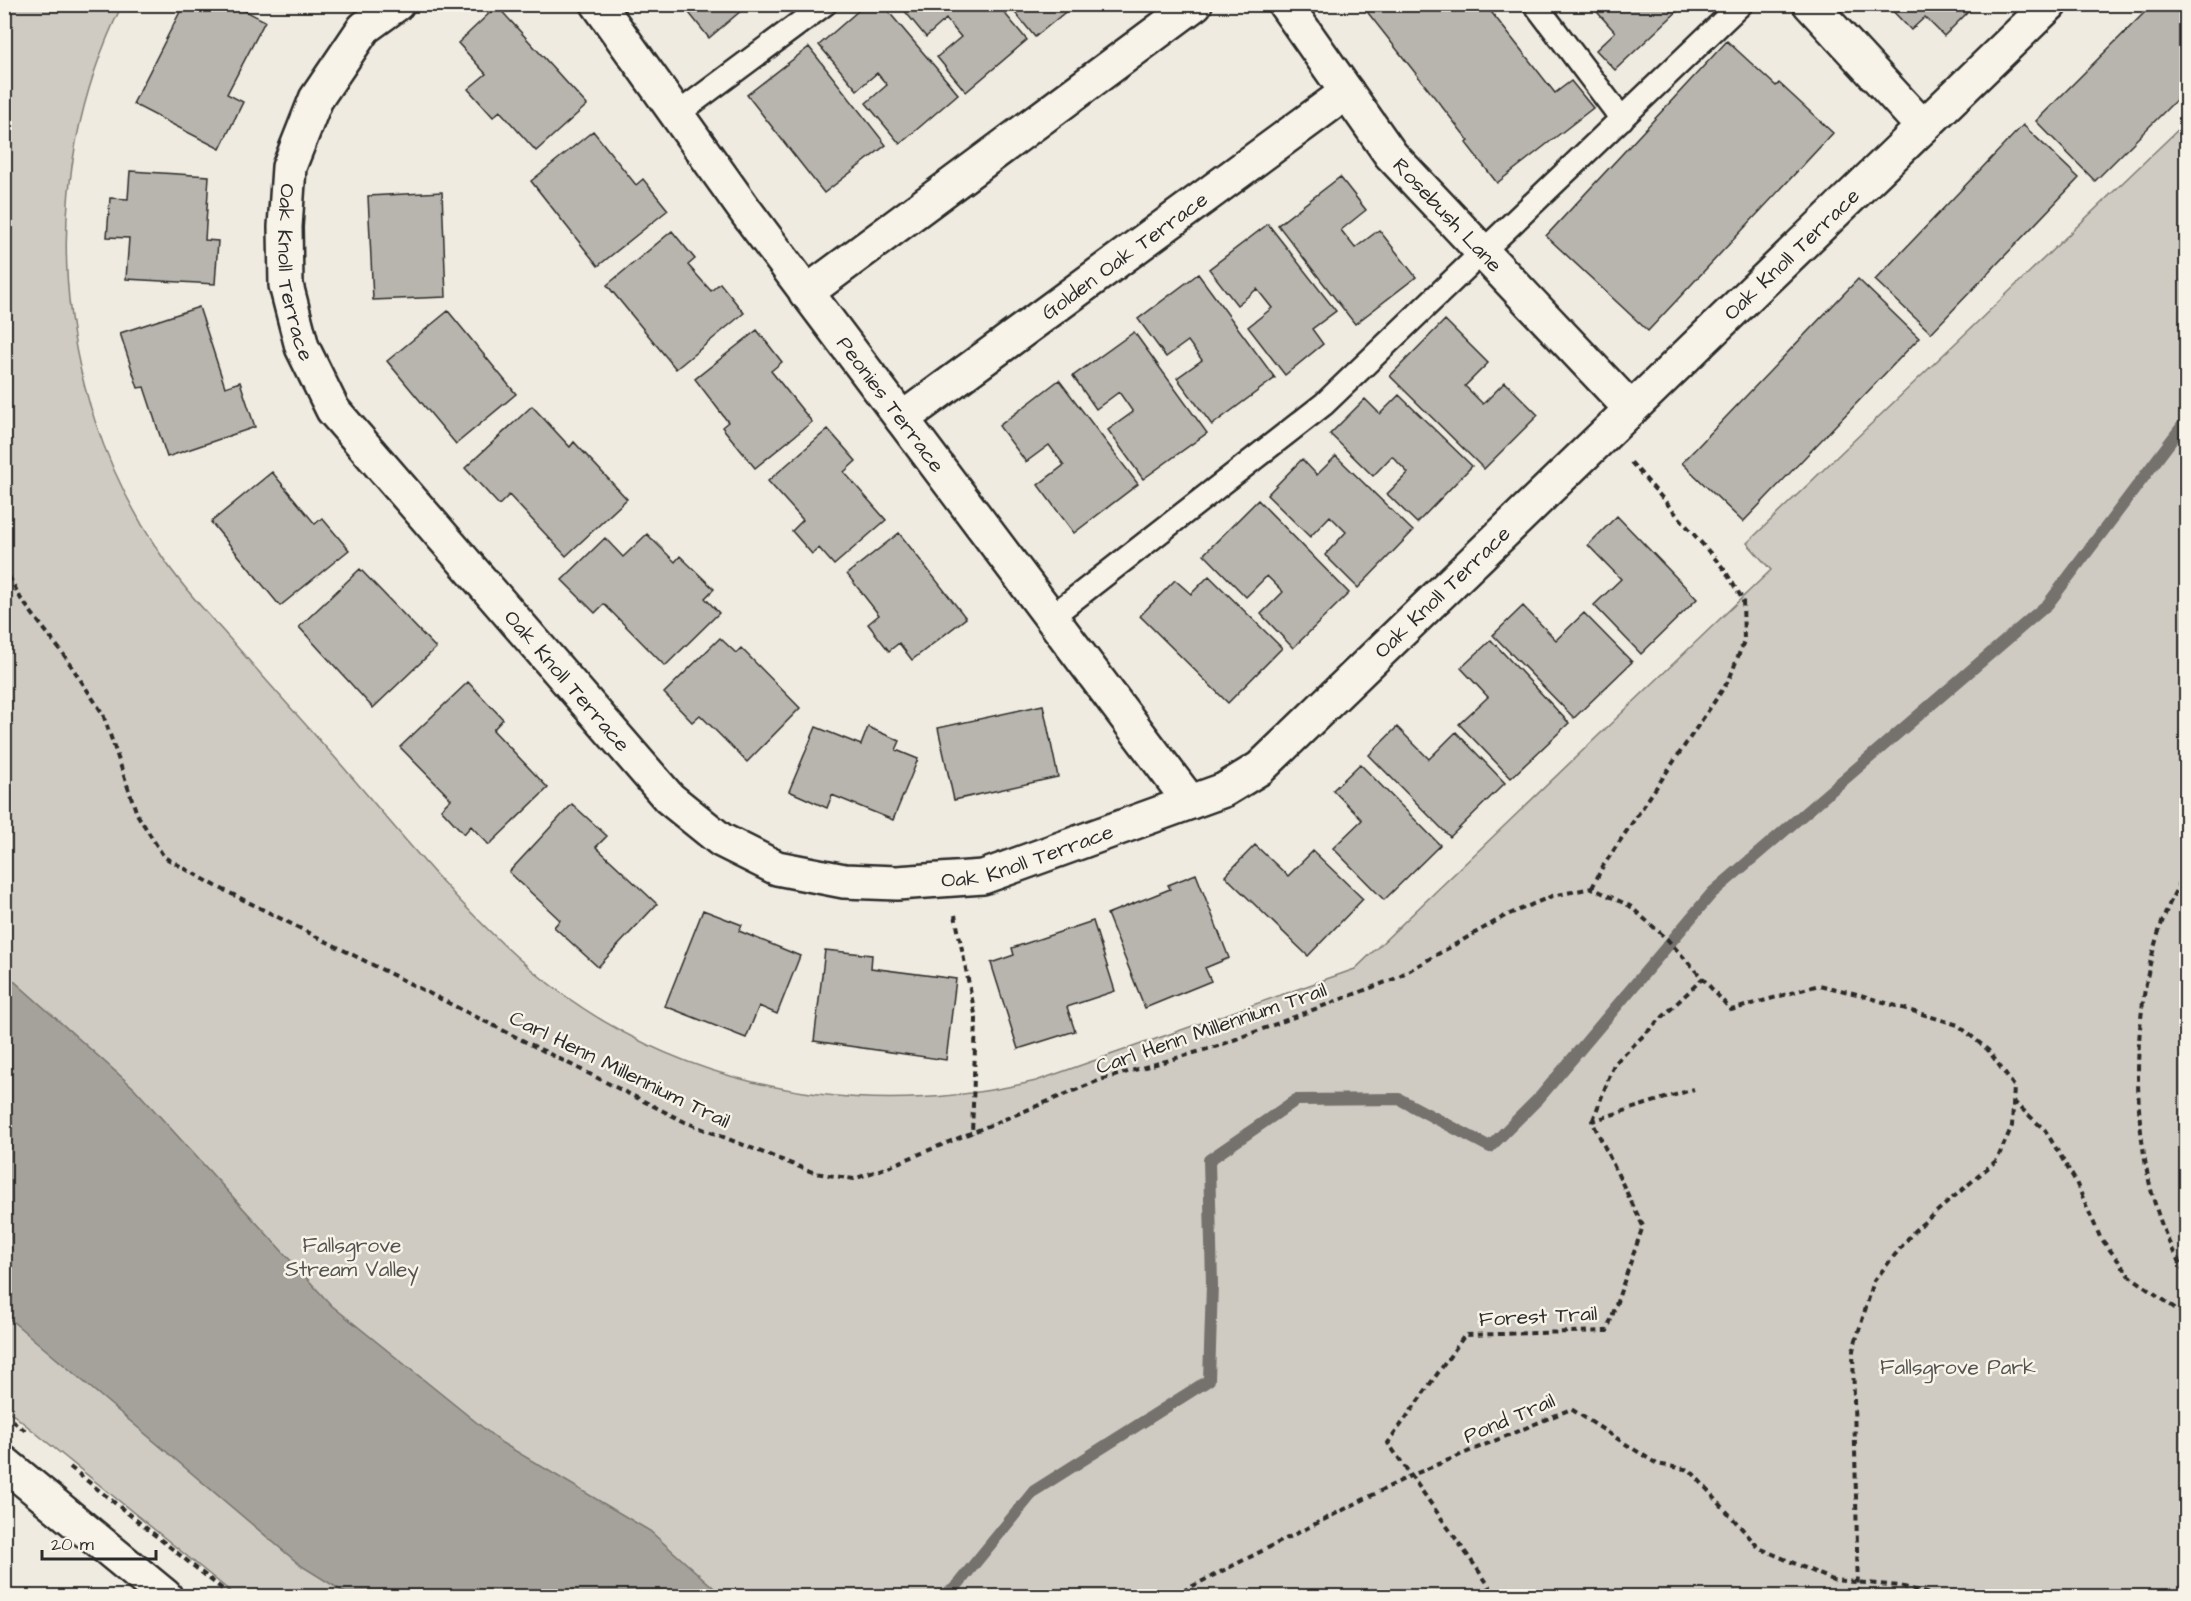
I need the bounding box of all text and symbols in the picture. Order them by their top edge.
street label: Rosebush Lane [1386,152,1509,279]
street label: Oak Knoll Terrace [1717,182,1866,327]
street label: Oak Knoll Terrace [270,183,321,366]
street label: Golden Oak Terrace [1036,185,1214,327]
street label: Peonies Terrace [830,330,951,479]
street label: Oak Knoll Terrace [1368,520,1517,665]
street label: Oak Knoll Terrace [497,604,637,758]
street label: Oak Knoll Terrace [940,817,1117,895]
street label: Carl Henn Millennium Trail [1092,975,1330,1082]
street label: Carl Henn Millennium Trail [505,1003,735,1136]
park label: Fallsgrove Stream Valley [285,1231,419,1286]
street label: Forest Trail [1478,1299,1598,1334]
park label: Fallsgrove Park [1880,1353,2036,1384]
street label: Pond Trail [1459,1386,1559,1451]
scale bar [42,1523,156,1561]
text: 20 m [51,1532,94,1557]

